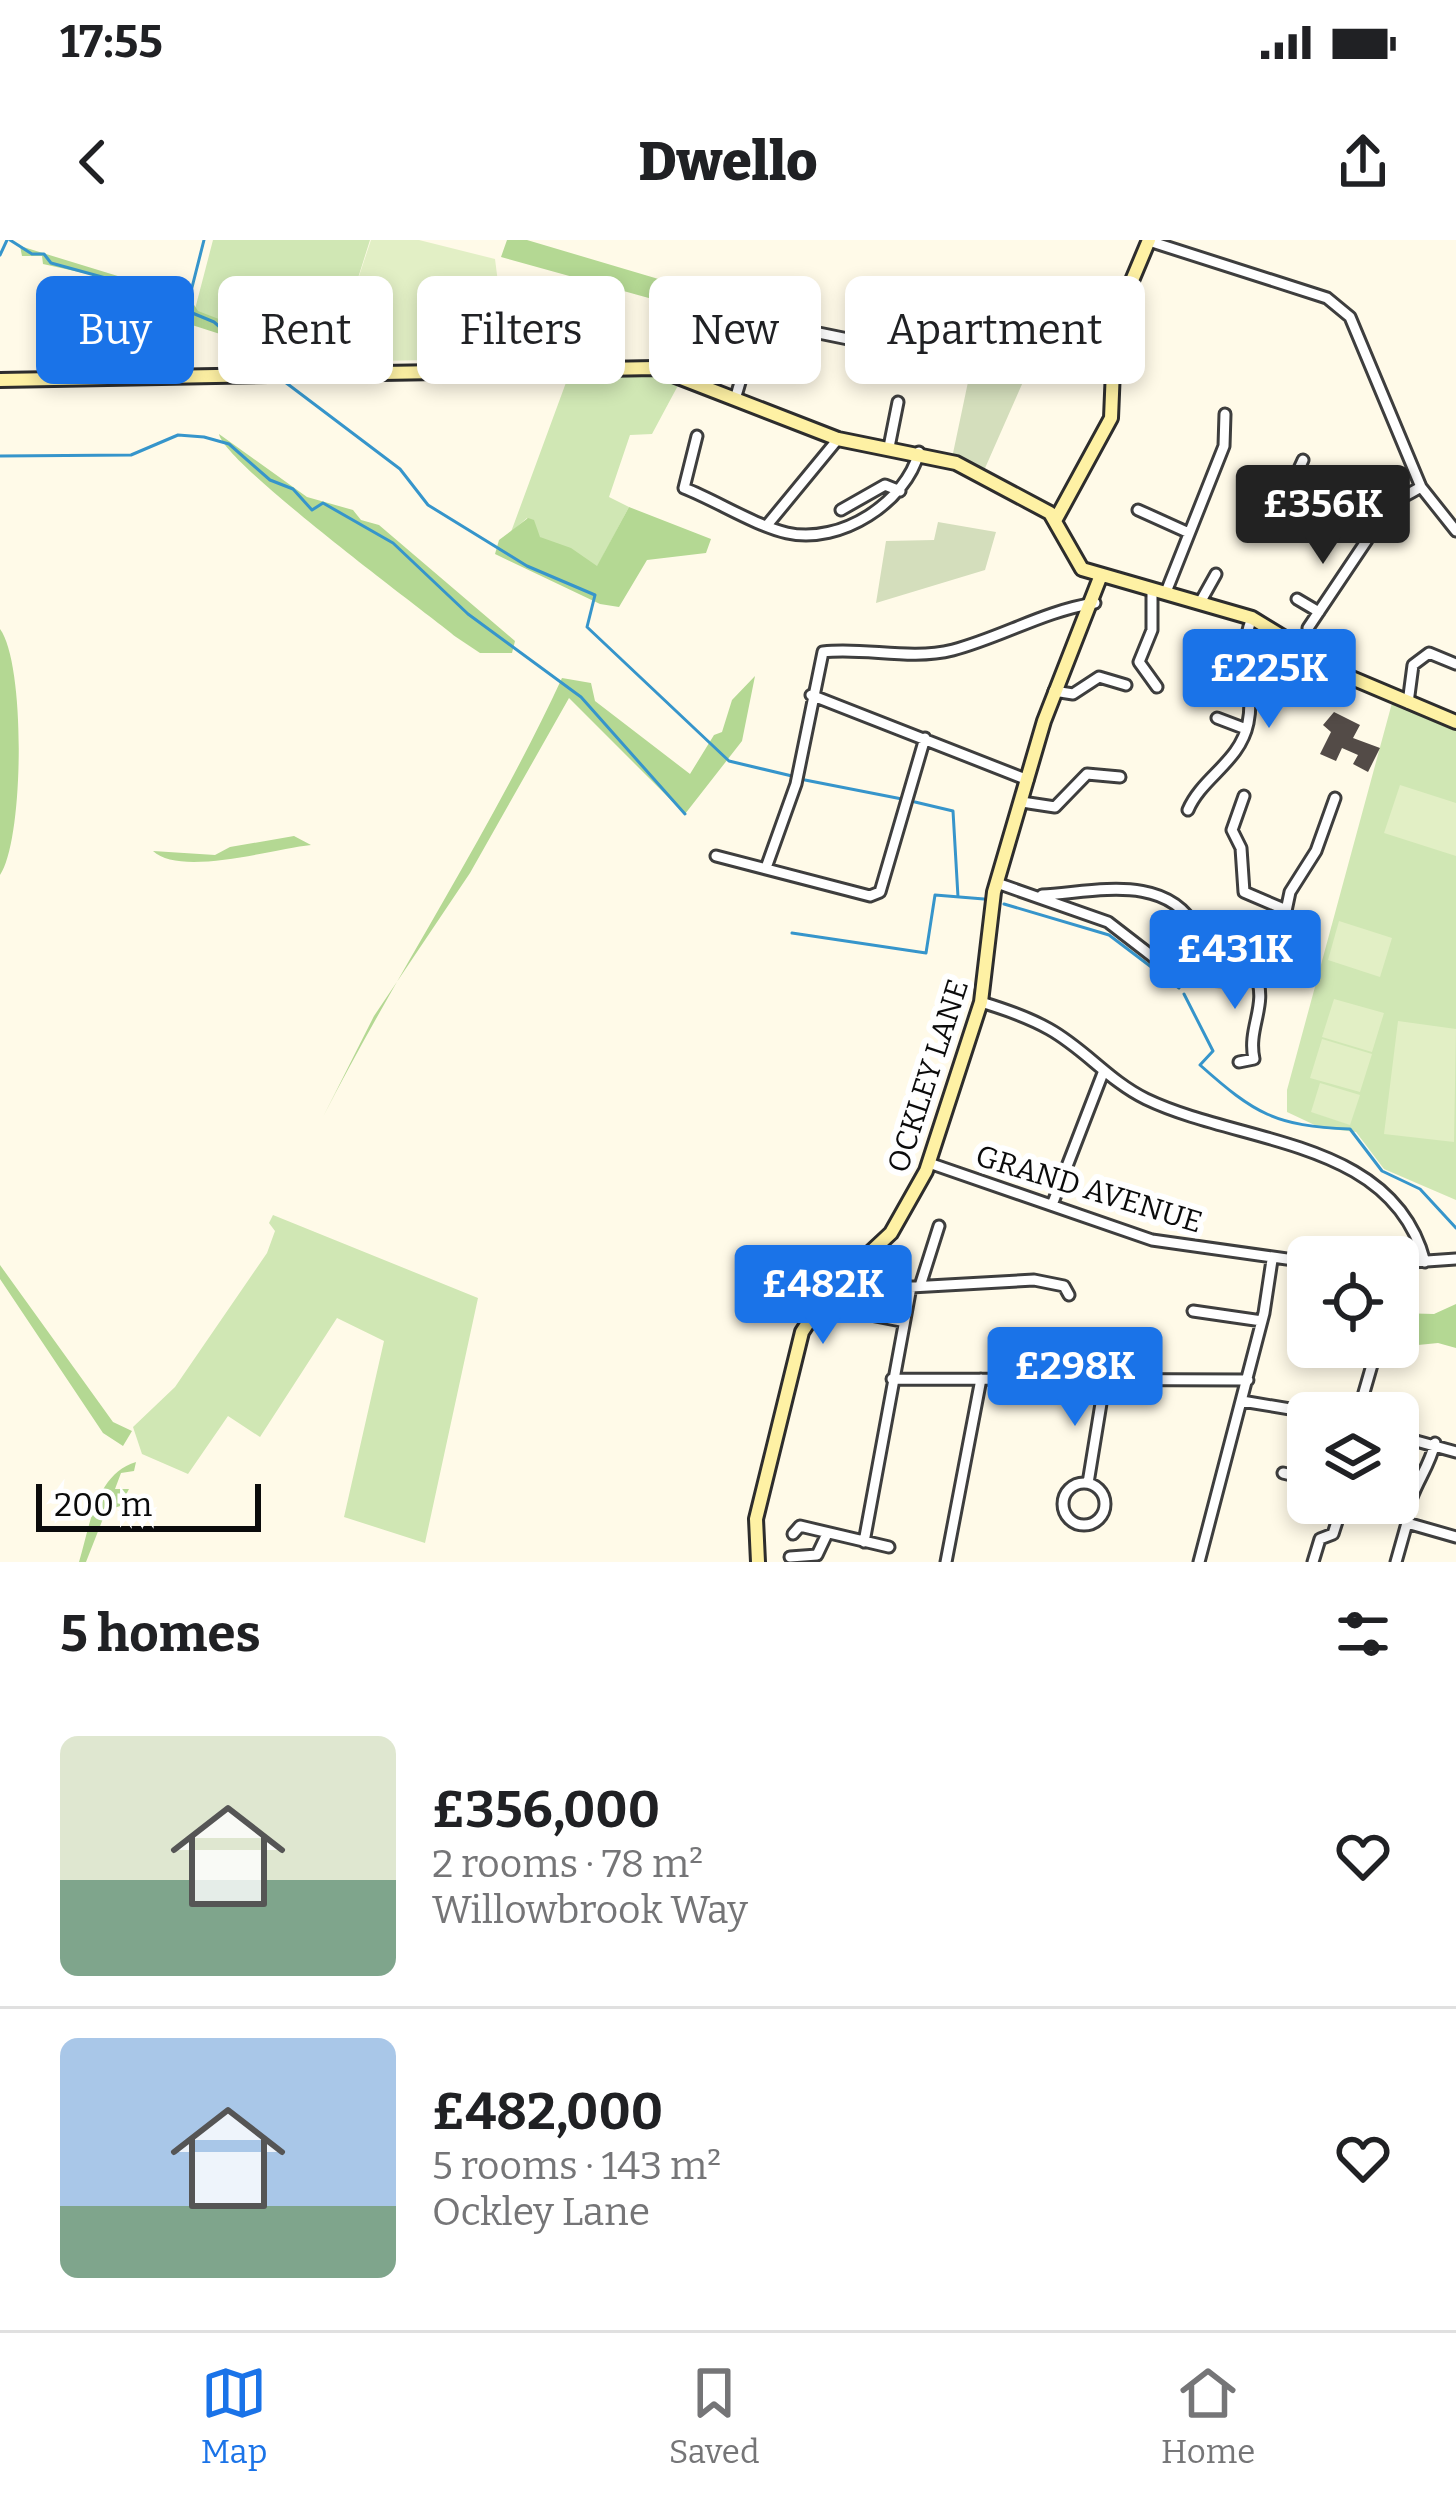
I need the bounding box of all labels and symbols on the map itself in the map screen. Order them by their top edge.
pin: £356K [1239,465,1407,567]
pin: £225K [1185,629,1353,731]
pin: £431K [1151,910,1319,1012]
street label: OCKLEY LANE [880,975,976,1177]
street label: GRAND AVENUE [971,1137,1207,1241]
pin: £482K [739,1245,907,1347]
pin: £298K [991,1327,1159,1429]
scale bar [36,1478,261,1531]

